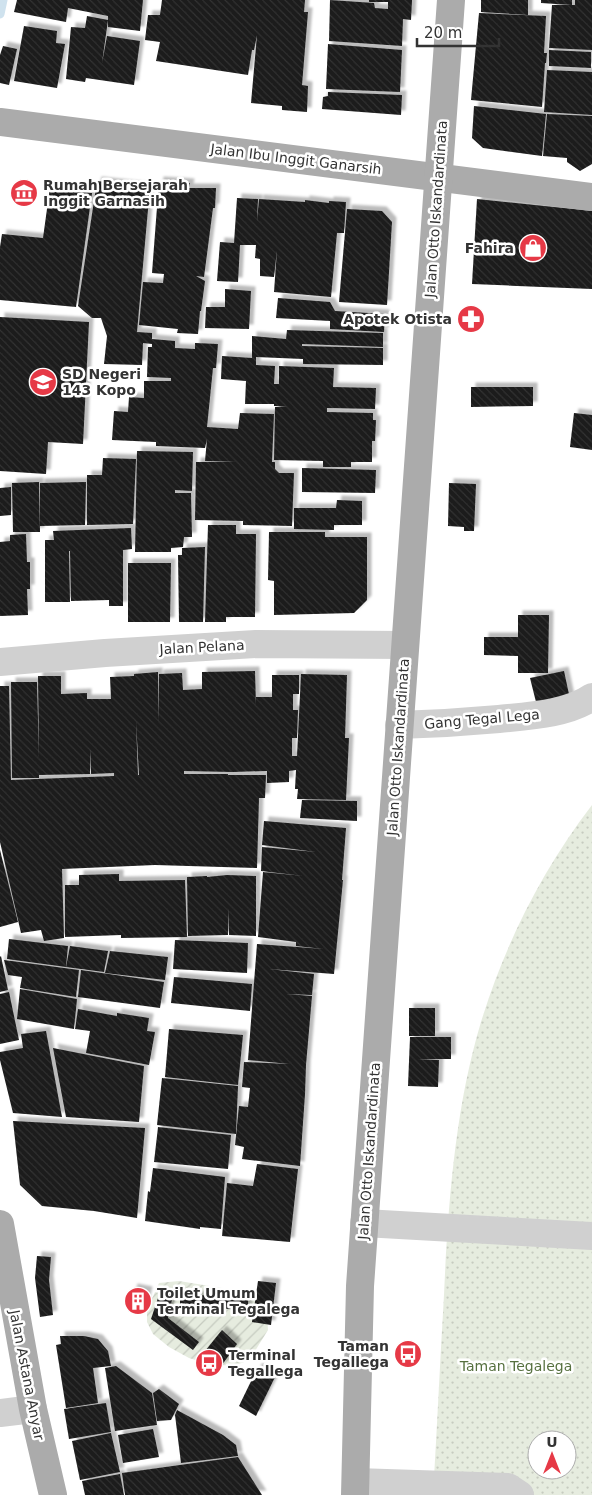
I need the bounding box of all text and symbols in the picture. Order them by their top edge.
scale bar [417,15,500,47]
text: 20 m [424,24,462,42]
street label: Jalan Otto Iskandardinata [422,120,450,299]
street label: Jalan Ibu Inggit Ganarsih [209,140,382,177]
place label: Rumah Bersejarah Inggit Garnasih [43,177,188,209]
museum icon: Rumah Bersejarah Inggit Garnasih [9,178,39,208]
shop icon: Fahira [518,233,548,263]
place label: Fahira [465,240,514,256]
pharmacy icon: Apotek Otista [456,304,486,334]
place label: Apotek Otista [343,311,452,327]
place label: SD Negeri 143 Kopo [62,366,141,398]
school or university icon: SD Negeri 143 Kopo [28,367,58,397]
street label: Jalan Pelana [158,637,245,657]
street label: Jalan Otto Iskandardinata [384,658,412,837]
street label: Gang Tegal Lega [424,706,540,732]
street label: Jalan Otto Iskandardinata [355,1062,383,1241]
place label: Toilet Umum Terminal Tegalega [157,1285,300,1317]
building icon: Toilet Umum Terminal Tegalega [123,1286,153,1316]
street label: Jalan Astana Anyar [6,1307,48,1442]
place label: Taman Tegallega [314,1338,389,1370]
bus stop icon: Taman Tegallega [393,1339,423,1369]
place label: Terminal Tegallega [228,1347,303,1379]
bus stop icon: Terminal Tegallega [194,1348,224,1378]
park label: Taman Tegalega [459,1358,572,1374]
north arrow [527,1430,577,1480]
text: U [546,1434,558,1450]

